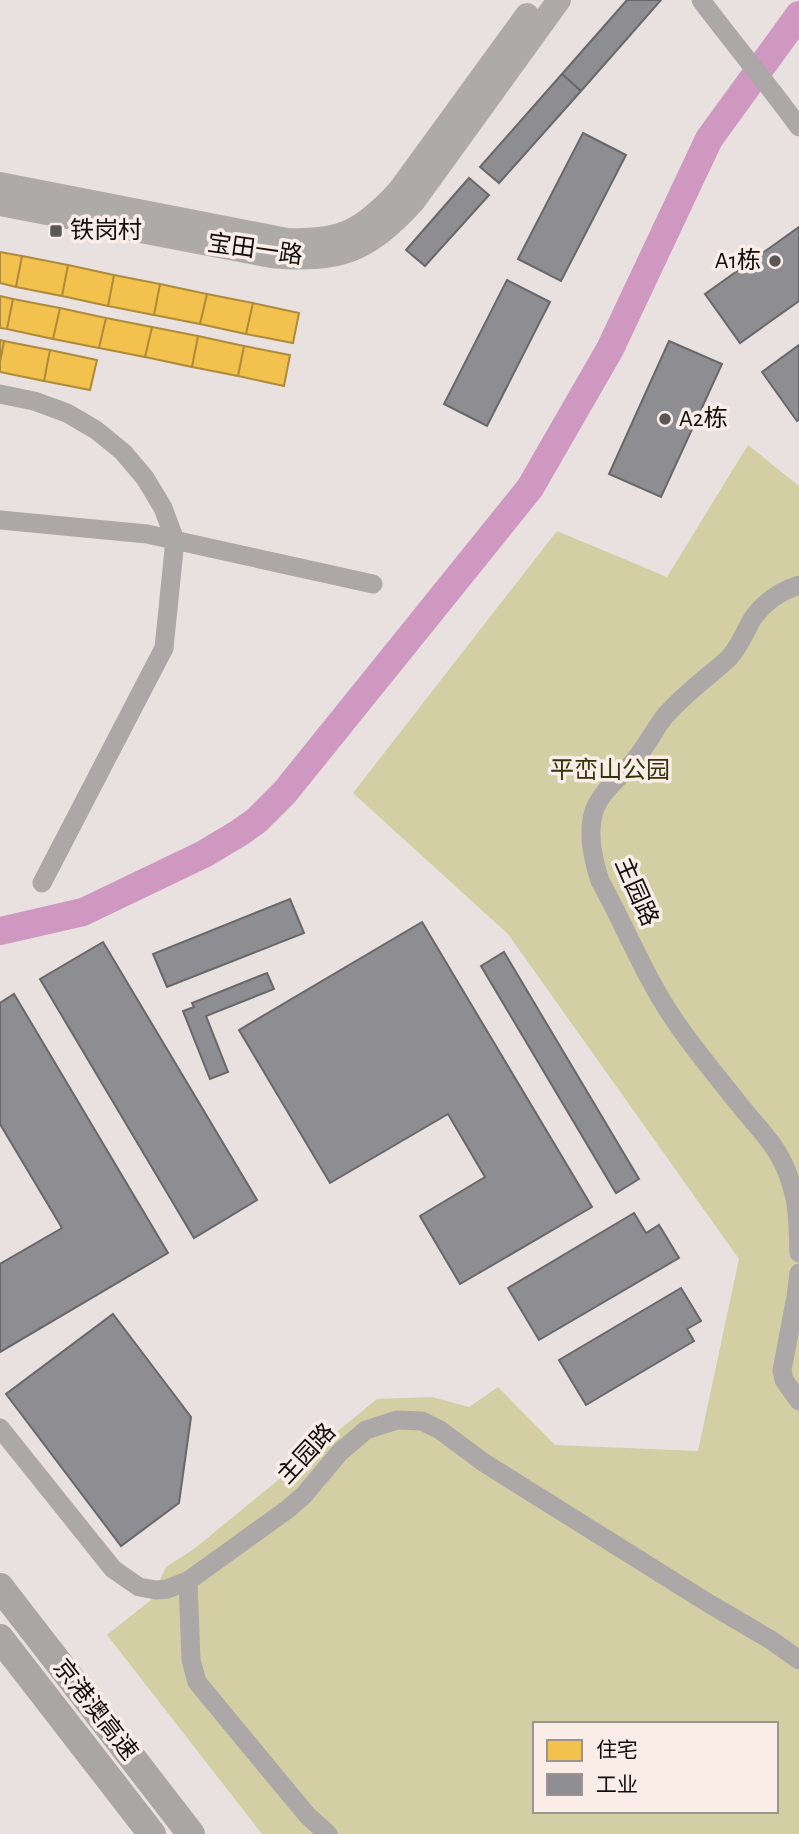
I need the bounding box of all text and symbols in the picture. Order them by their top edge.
place label: 铁岗村 [70,217,142,243]
marker: 铁岗村 [48,223,64,239]
street label: 宝田一路 [206,229,304,269]
place label: A1栋 [715,247,761,273]
marker: A1栋 [767,253,783,269]
place label: A2栋 [679,405,728,431]
marker: A2栋 [657,411,673,427]
park label: 平峦山公园 [550,757,670,783]
street label: 主园路 [610,853,663,930]
street label: 主园路 [272,1418,340,1489]
street label: 京港澳高速 [49,1654,143,1765]
legend [533,1722,778,1813]
text: 住宅 [596,1739,638,1761]
text: 工业 [596,1774,638,1796]

